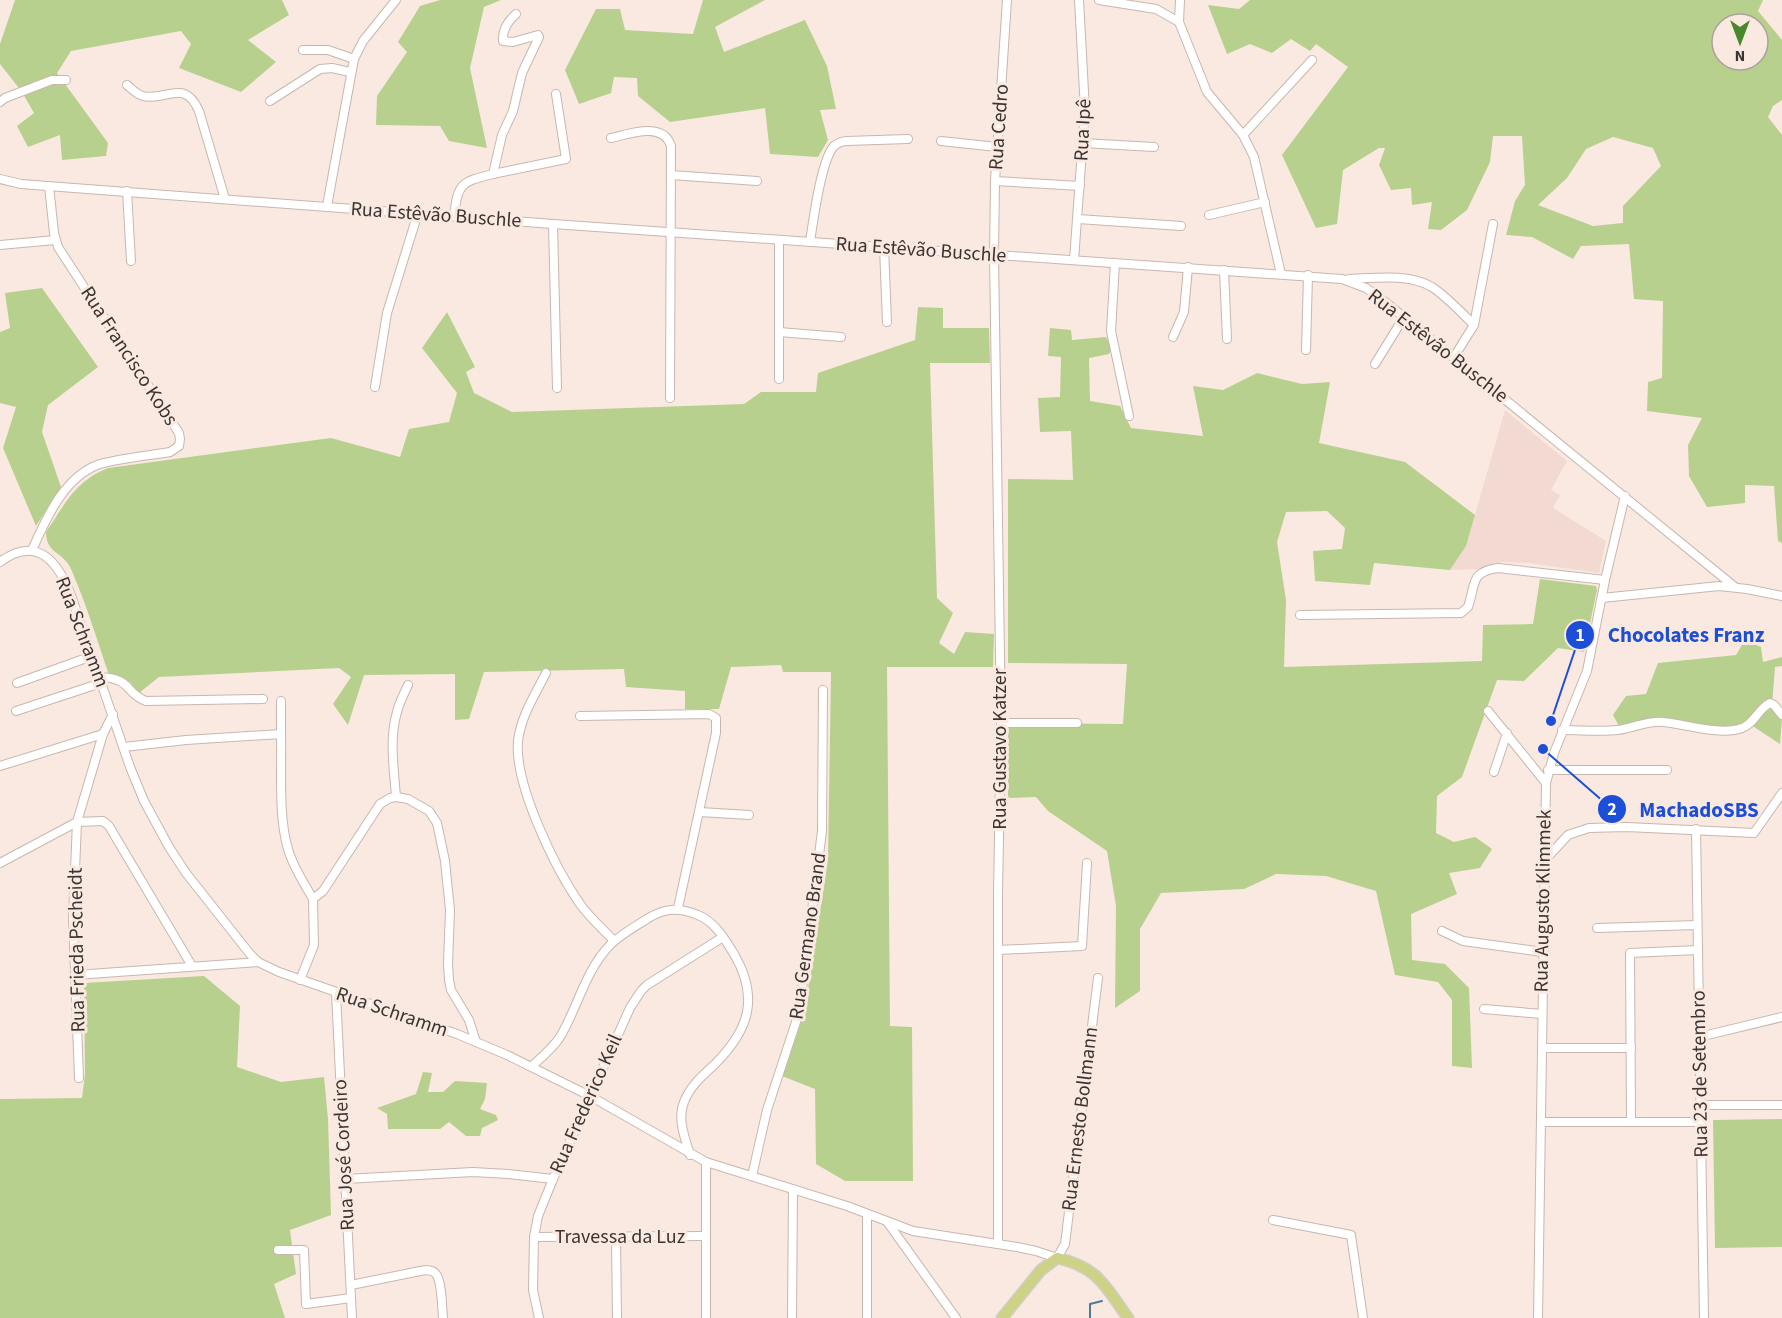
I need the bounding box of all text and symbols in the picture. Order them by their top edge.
north arrow [1710,12,1770,72]
text: N [1735,45,1745,67]
street label: Rua Cedro [982,83,1016,171]
street label: Rua Ipê [1067,98,1099,162]
street label: Rua Estêvão Buschle [350,195,522,235]
street label: Rua Estêvão Buschle [835,230,1007,270]
street label: Rua Francisco Kobs [73,281,185,431]
street label: Rua Estêvão Buschle [1362,282,1514,410]
street label: Rua Schramm [48,572,116,692]
callout: Chocolates Franz [1565,615,1776,654]
text: Chocolates Franz [1608,620,1765,650]
text: 1 [1575,623,1585,648]
street label: Rua Gustavo Katzer [986,668,1014,830]
callout: MachadoSBS [1597,790,1771,829]
text: MachadoSBS [1639,795,1759,825]
text: 2 [1607,797,1617,822]
street label: Rua Augusto Klimmek [1527,809,1559,993]
street label: Rua Germano Brand [782,851,834,1021]
street label: Rua Frieda Pscheidt [62,867,92,1033]
street label: Rua Schramm [332,980,452,1044]
street label: Rua 23 de Setembro [1685,990,1715,1158]
street label: Rua Ernesto Bollmann [1055,1025,1105,1213]
street label: Rua Frederico Keil [543,1030,629,1178]
street label: Rua José Cordeiro [326,1079,362,1231]
street label: Travessa da Luz [555,1223,685,1251]

